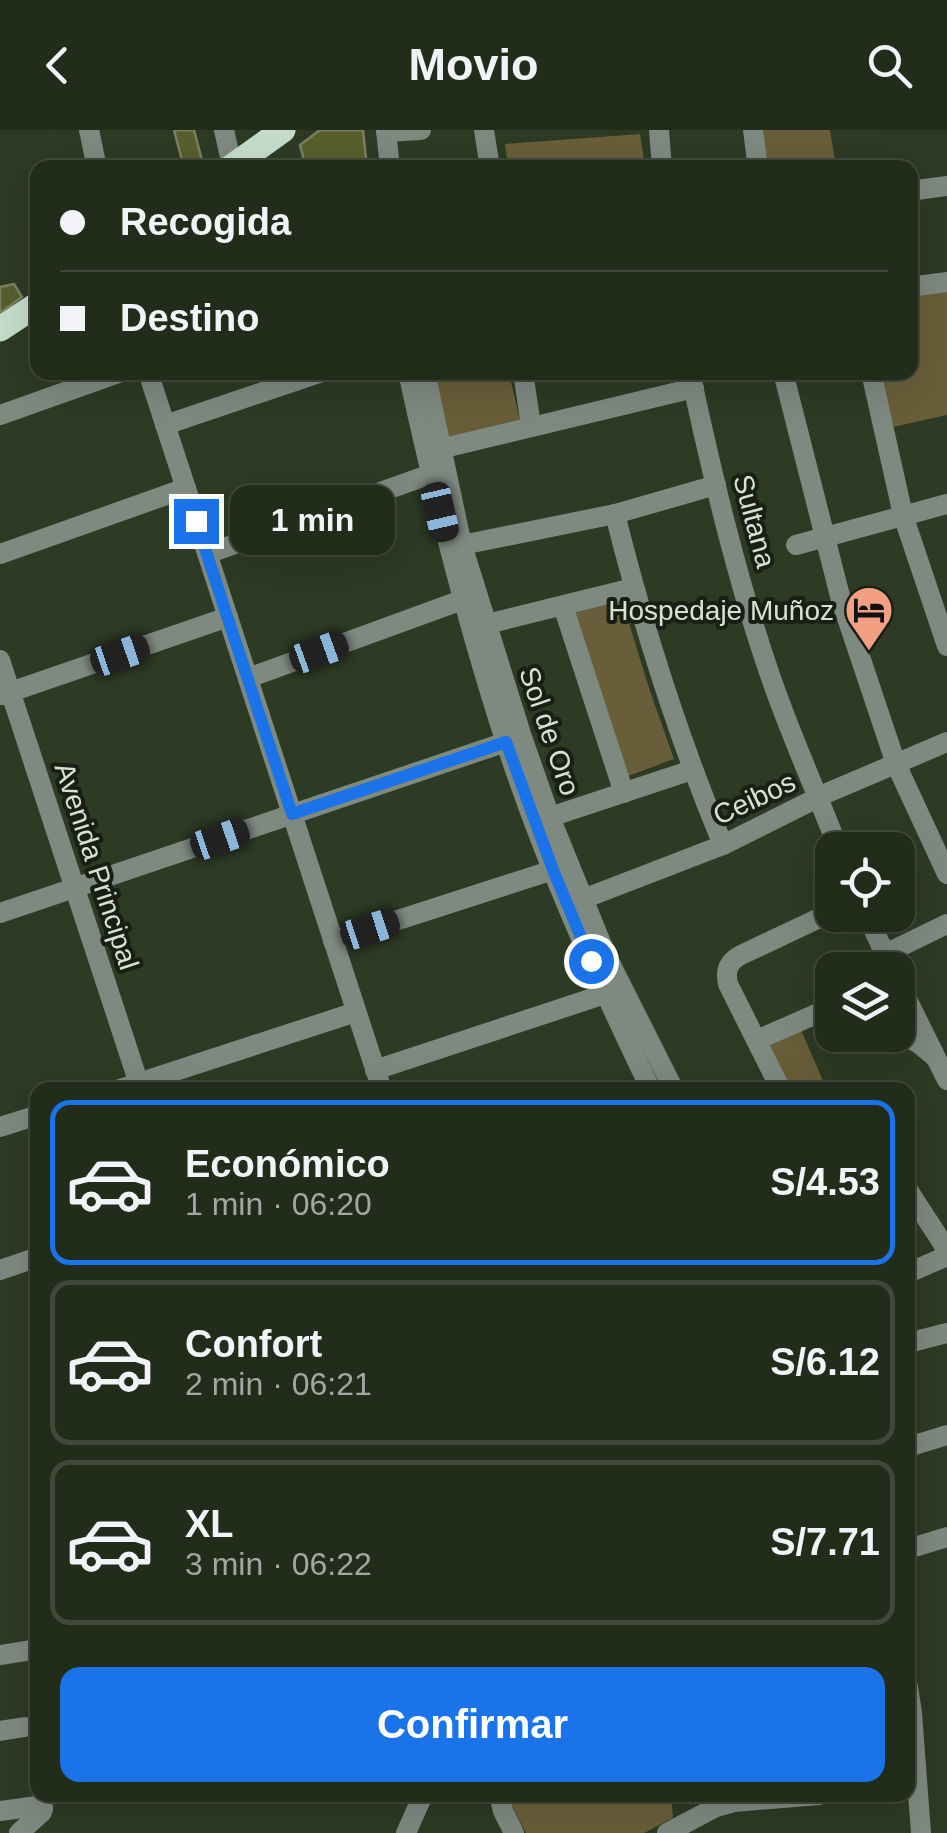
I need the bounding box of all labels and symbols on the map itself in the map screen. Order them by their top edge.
street label: Sultana [727,471,782,571]
car [419,479,461,545]
callout: 1 min [231,486,396,556]
route end [174,499,219,544]
hotel icon: Hospedaje Muñoz [843,584,895,652]
place label: Hospedaje Muñoz [608,595,834,626]
car [286,628,352,676]
car [87,631,153,679]
street label: Sol de Oro [513,663,586,799]
street label: Avenida Principal [48,759,145,974]
street label: Ceibos [708,766,800,831]
car [187,815,253,863]
car [337,905,403,953]
route start [569,939,614,984]

